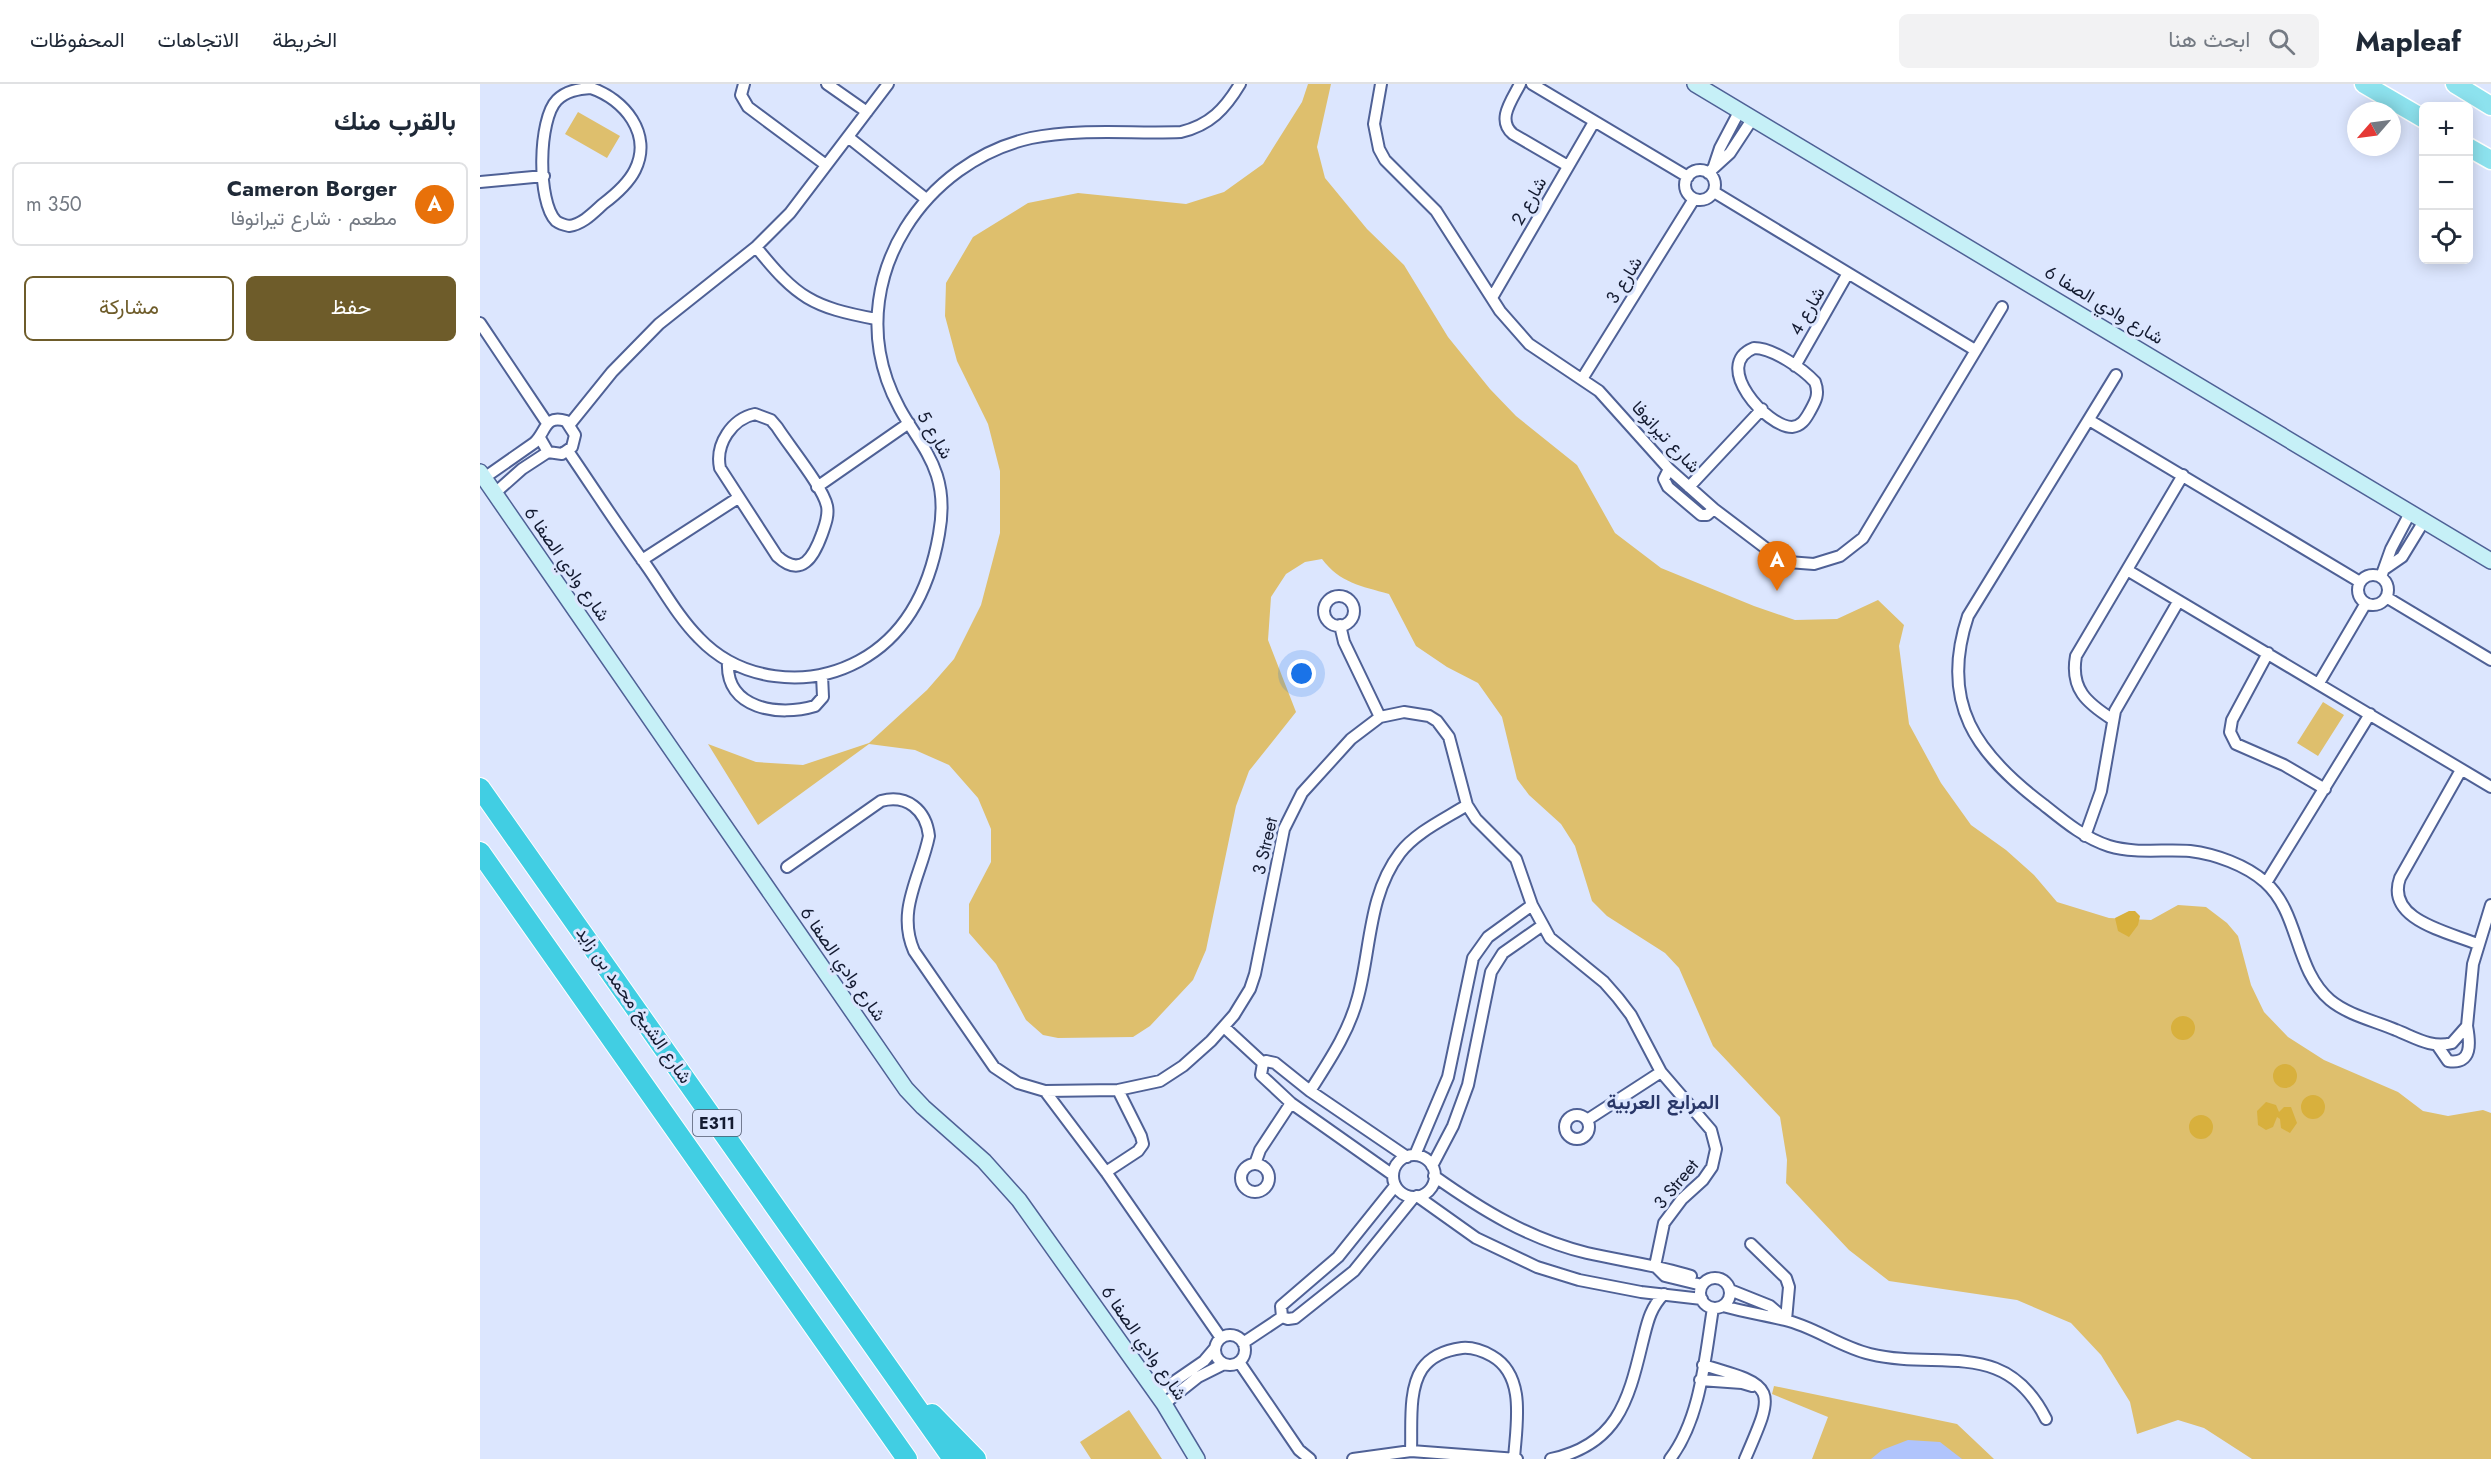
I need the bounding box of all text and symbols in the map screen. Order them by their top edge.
search box [1899,14,2319,68]
text: Mapleaf [2355,21,2461,62]
text: ابحث هنا [2168,23,2250,55]
text: المحفوظات [30,25,125,55]
text: الاتجاهات [158,25,239,55]
text: الخريطة [272,25,337,55]
icon: search [2265,25,2298,58]
text: بالقرب منك [334,102,456,140]
north arrow [2347,102,2401,156]
map controls [2419,102,2473,264]
button: + [2419,102,2473,156]
button: − [2419,156,2473,210]
text: Cameron Borger [227,172,397,204]
street label: شارع 2 [1505,172,1553,230]
text: 350 m [26,190,82,219]
text: A [427,190,442,219]
text: مطعم · شارع تيرانوفا [230,204,397,233]
button: locate [2419,210,2473,264]
street label: شارع 3 [1599,251,1649,309]
street label: شارع وادي الصفا 6 [2039,259,2168,353]
button: مشاركة [24,276,234,341]
button: حفظ [246,276,456,341]
street label: شارع 4 [1783,282,1831,340]
street label: شارع تيرانوفا [1626,395,1706,479]
street label: شارع 5 [911,406,959,464]
street label: شارع وادي الصفا 6 [516,501,616,628]
pin: A [1758,542,1796,591]
your location [1287,659,1316,688]
street label: 3 Street [1246,814,1284,877]
street label: شارع وادي الصفا 6 [792,901,892,1028]
street label: شارع الشيخ محمد بن زايد [570,921,698,1089]
district label: المرابع العربية [1607,1088,1719,1117]
road number: E311 [693,1110,741,1136]
street label: 3 Street [1647,1153,1705,1215]
street label: شارع وادي الصفا 6 [1093,1280,1193,1407]

